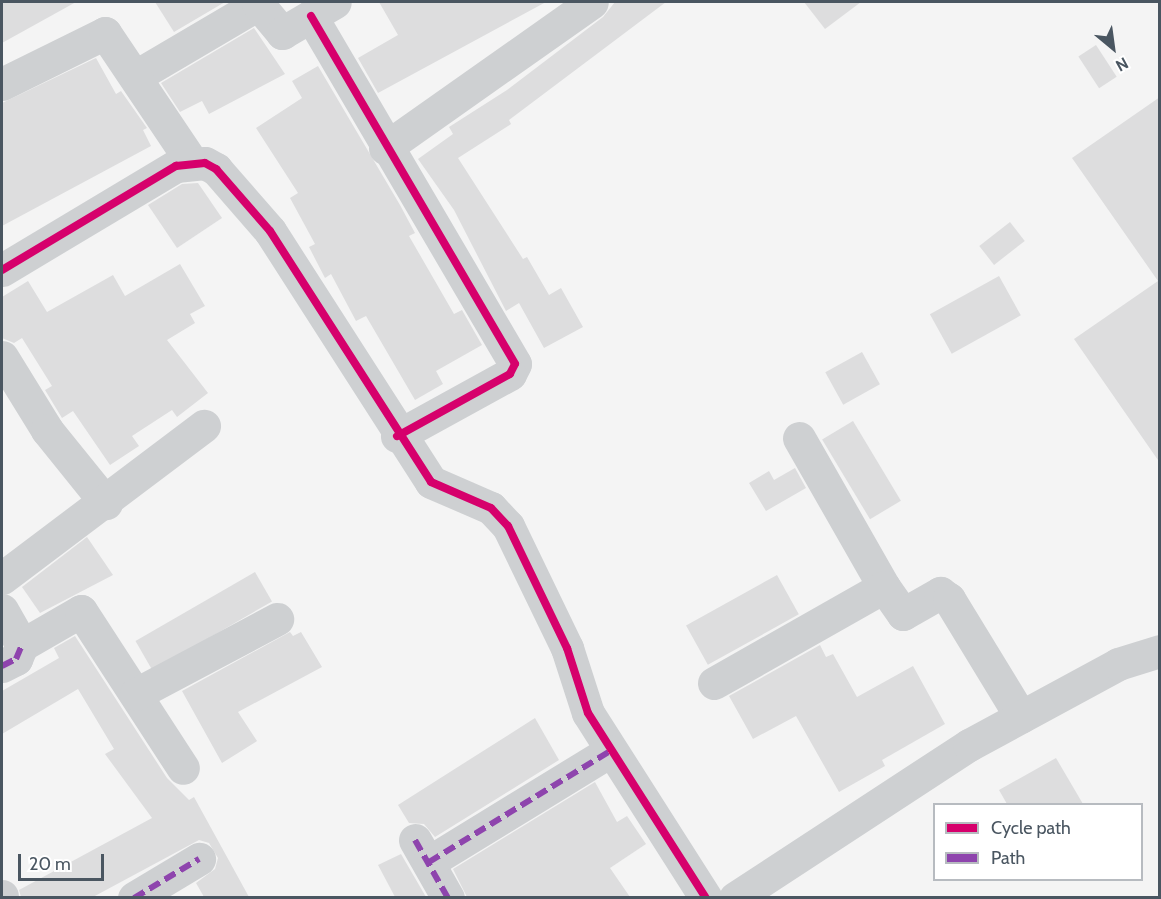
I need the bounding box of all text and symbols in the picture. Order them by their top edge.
north arrow [1083,18,1143,78]
text: N [1112,53,1132,75]
legend [933,803,1143,881]
text: Cycle path [991,817,1071,839]
scale bar [21,842,106,880]
text: Path [991,847,1025,869]
text: 20 m [29,853,71,875]

